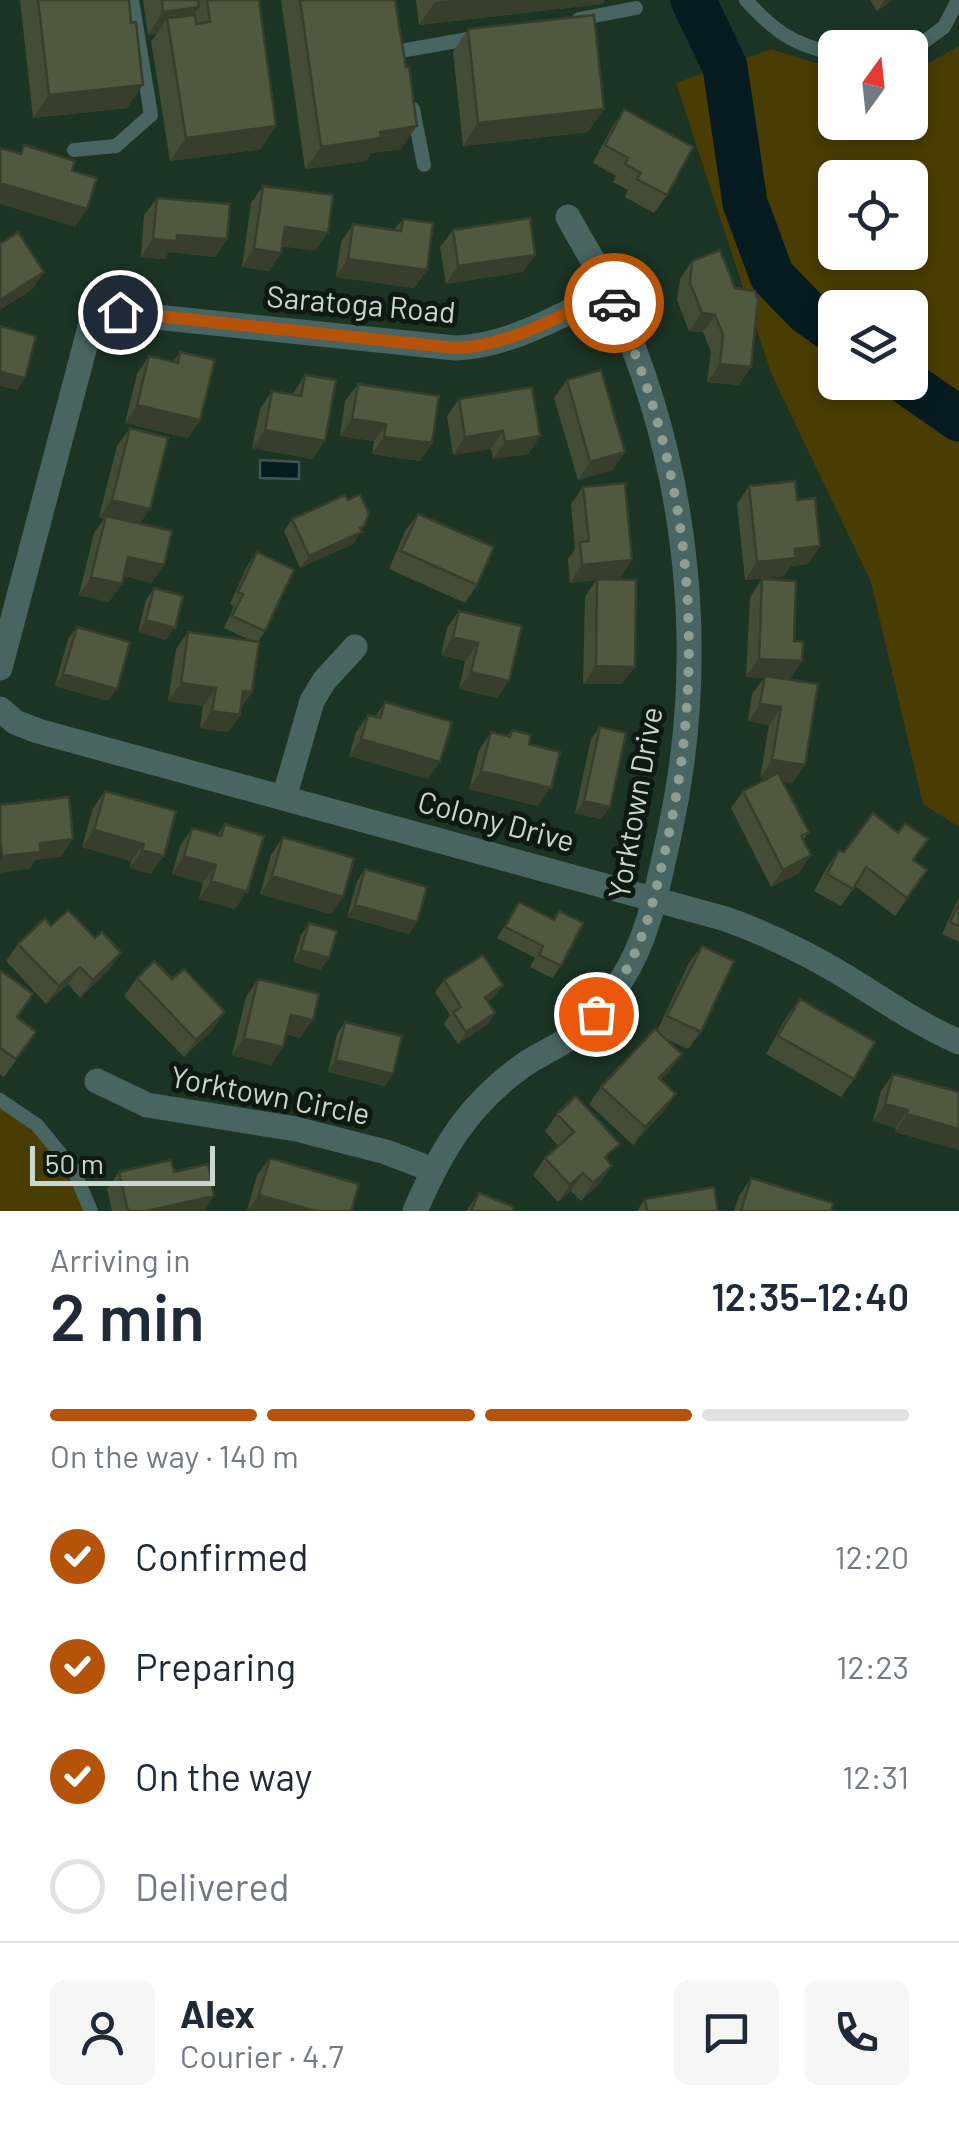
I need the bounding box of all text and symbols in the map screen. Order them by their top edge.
north arrow [818,30,928,140]
map controls [818,30,928,400]
button: locate [818,160,928,270]
courier [564,253,664,353]
pin [78,270,163,355]
icon: car [587,276,642,331]
street label: Saratoga Road [265,277,457,329]
icon: home [93,285,148,340]
button: layers [818,290,928,400]
street label: Yorktown Drive [599,704,669,901]
street label: Colony Drive [414,782,579,858]
pin [554,972,639,1057]
icon: bag [569,987,624,1042]
street label: Yorktown Circle [168,1057,373,1131]
scale bar [30,1141,215,1186]
text: 50 m [45,1146,104,1180]
text: Arriving in [50,1240,190,1278]
text: 12:35–12:40 [711,1273,909,1319]
text: 2 min [50,1276,205,1354]
text: On the way · 140 m [50,1436,299,1474]
icon: check [50,1529,105,1584]
text: Confirmed [135,1533,308,1579]
text: 12:20 [835,1537,909,1575]
icon: check [50,1639,105,1694]
text: Preparing [135,1643,296,1689]
text: 12:23 [836,1647,909,1685]
icon: check [50,1749,105,1804]
text: On the way [135,1753,312,1799]
text: 12:31 [842,1757,909,1795]
text: Delivered [135,1863,289,1909]
button: person [50,1980,155,2085]
button: chat [674,1980,779,2085]
button: phone [804,1980,909,2085]
text: Alex [180,1990,255,2036]
text: Courier · 4.7 [180,2036,344,2074]

